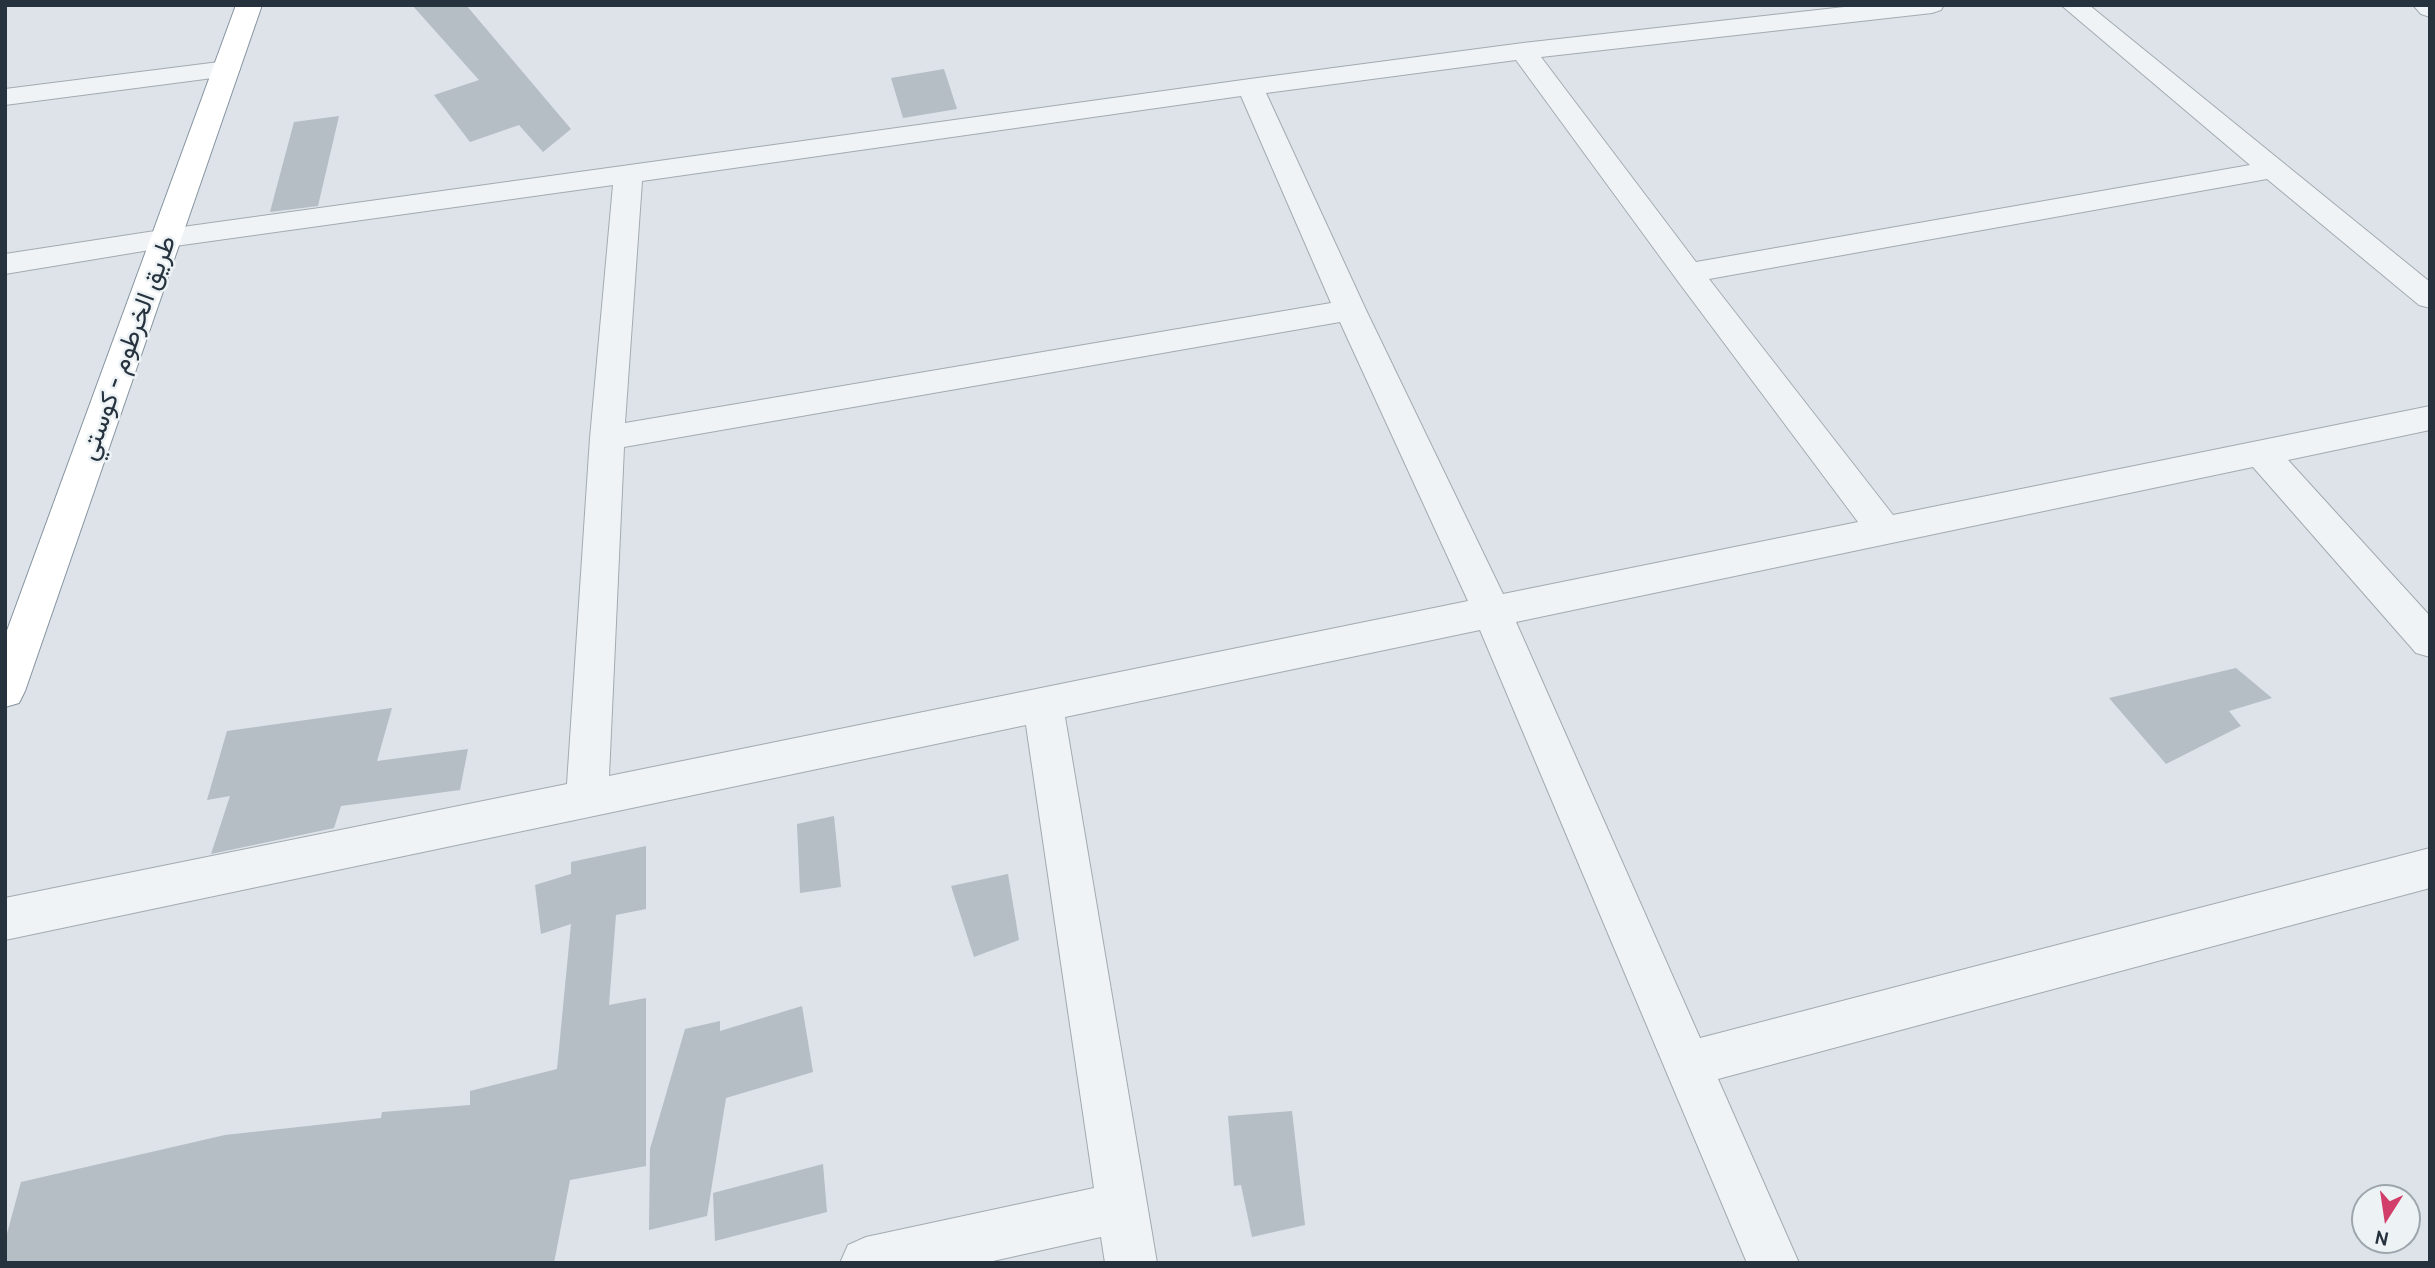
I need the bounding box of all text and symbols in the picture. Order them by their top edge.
street label: طريق الخرطوم - كوستي [73,231,183,465]
north arrow [2351,1184,2421,1254]
text: N [2373,1225,2391,1251]

